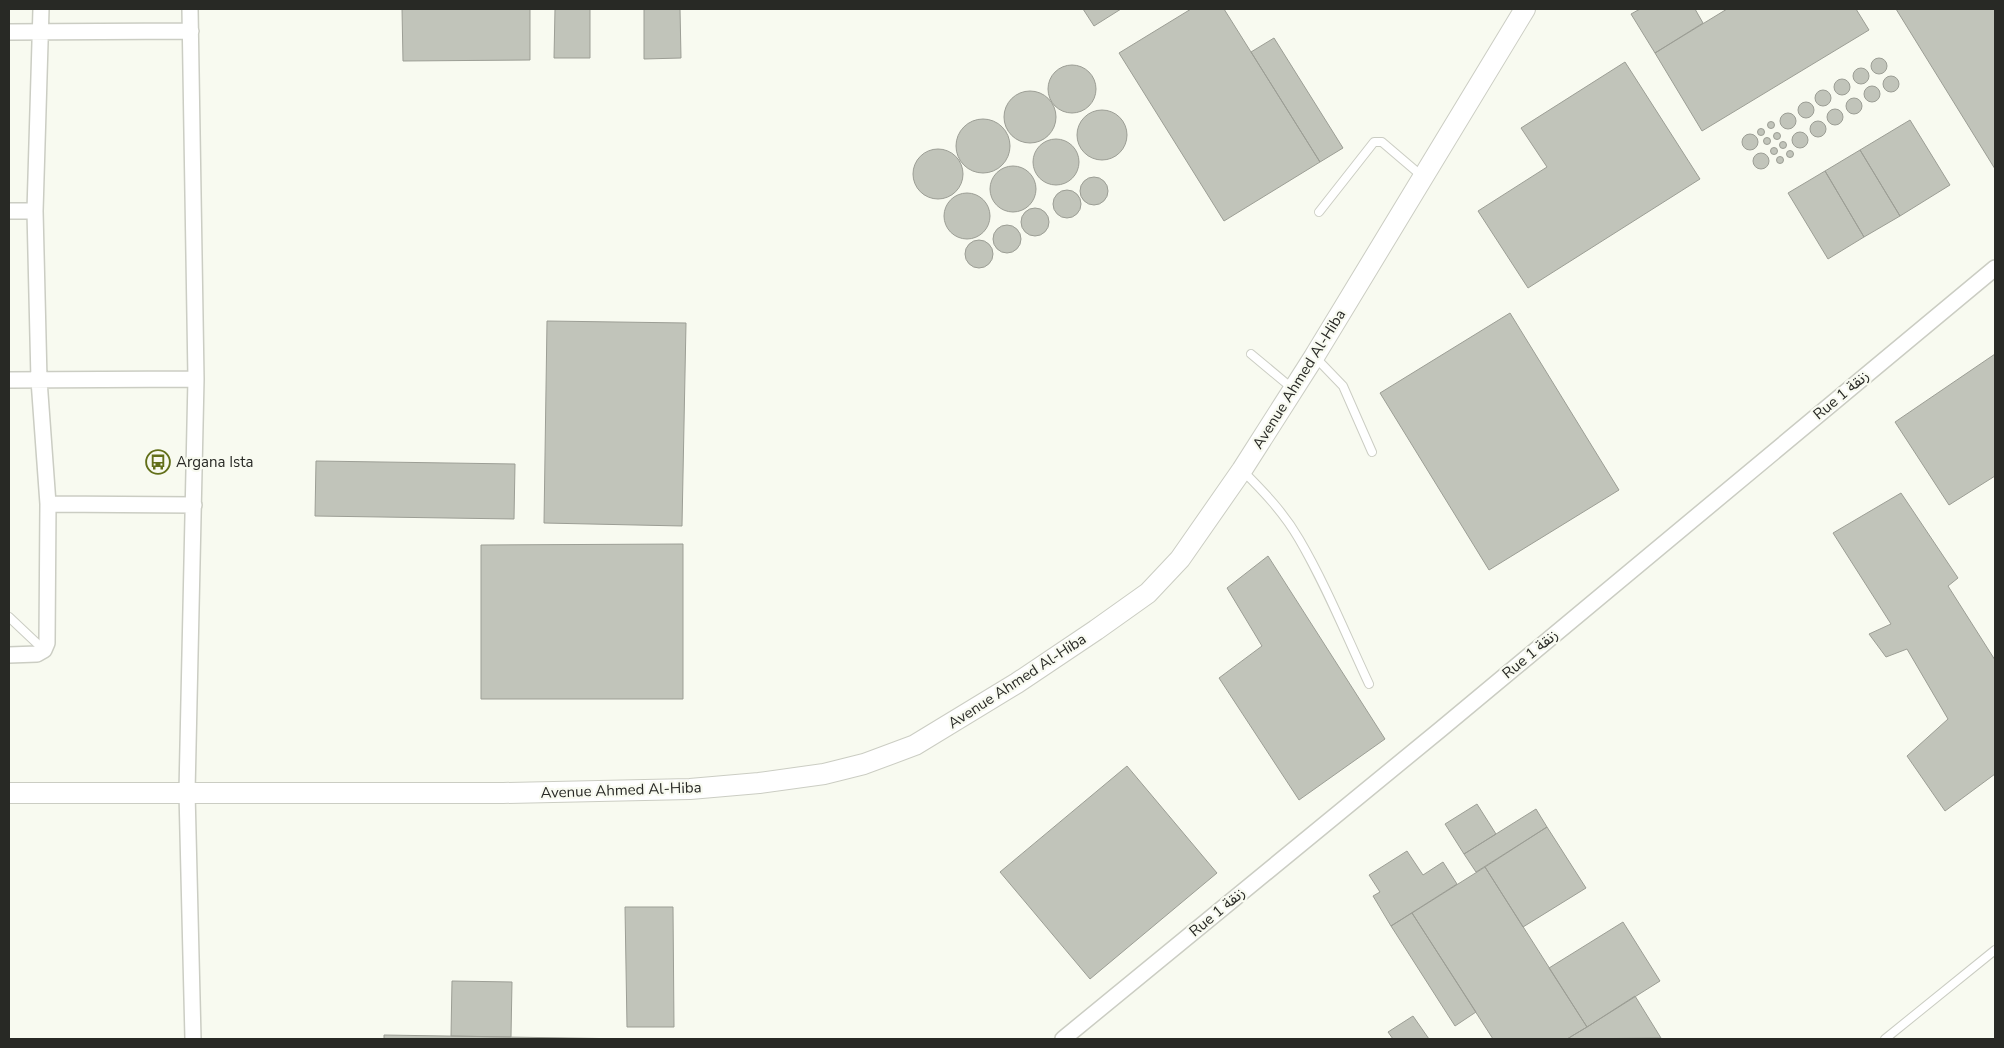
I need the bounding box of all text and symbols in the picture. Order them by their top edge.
street label: Avenue Ahmed Al-Hiba [1248,305,1350,453]
street label: Rue 1 زنقة [1809,366,1873,424]
bus stop icon: Argana Ista [145,449,171,475]
place label: Argana Ista [176,452,253,472]
street label: Rue 1 زنقة [1498,625,1562,683]
street label: Avenue Ahmed Al-Hiba [944,629,1090,733]
street label: Avenue Ahmed Al-Hiba [540,777,702,803]
street label: Rue 1 زنقة [1185,883,1249,941]

